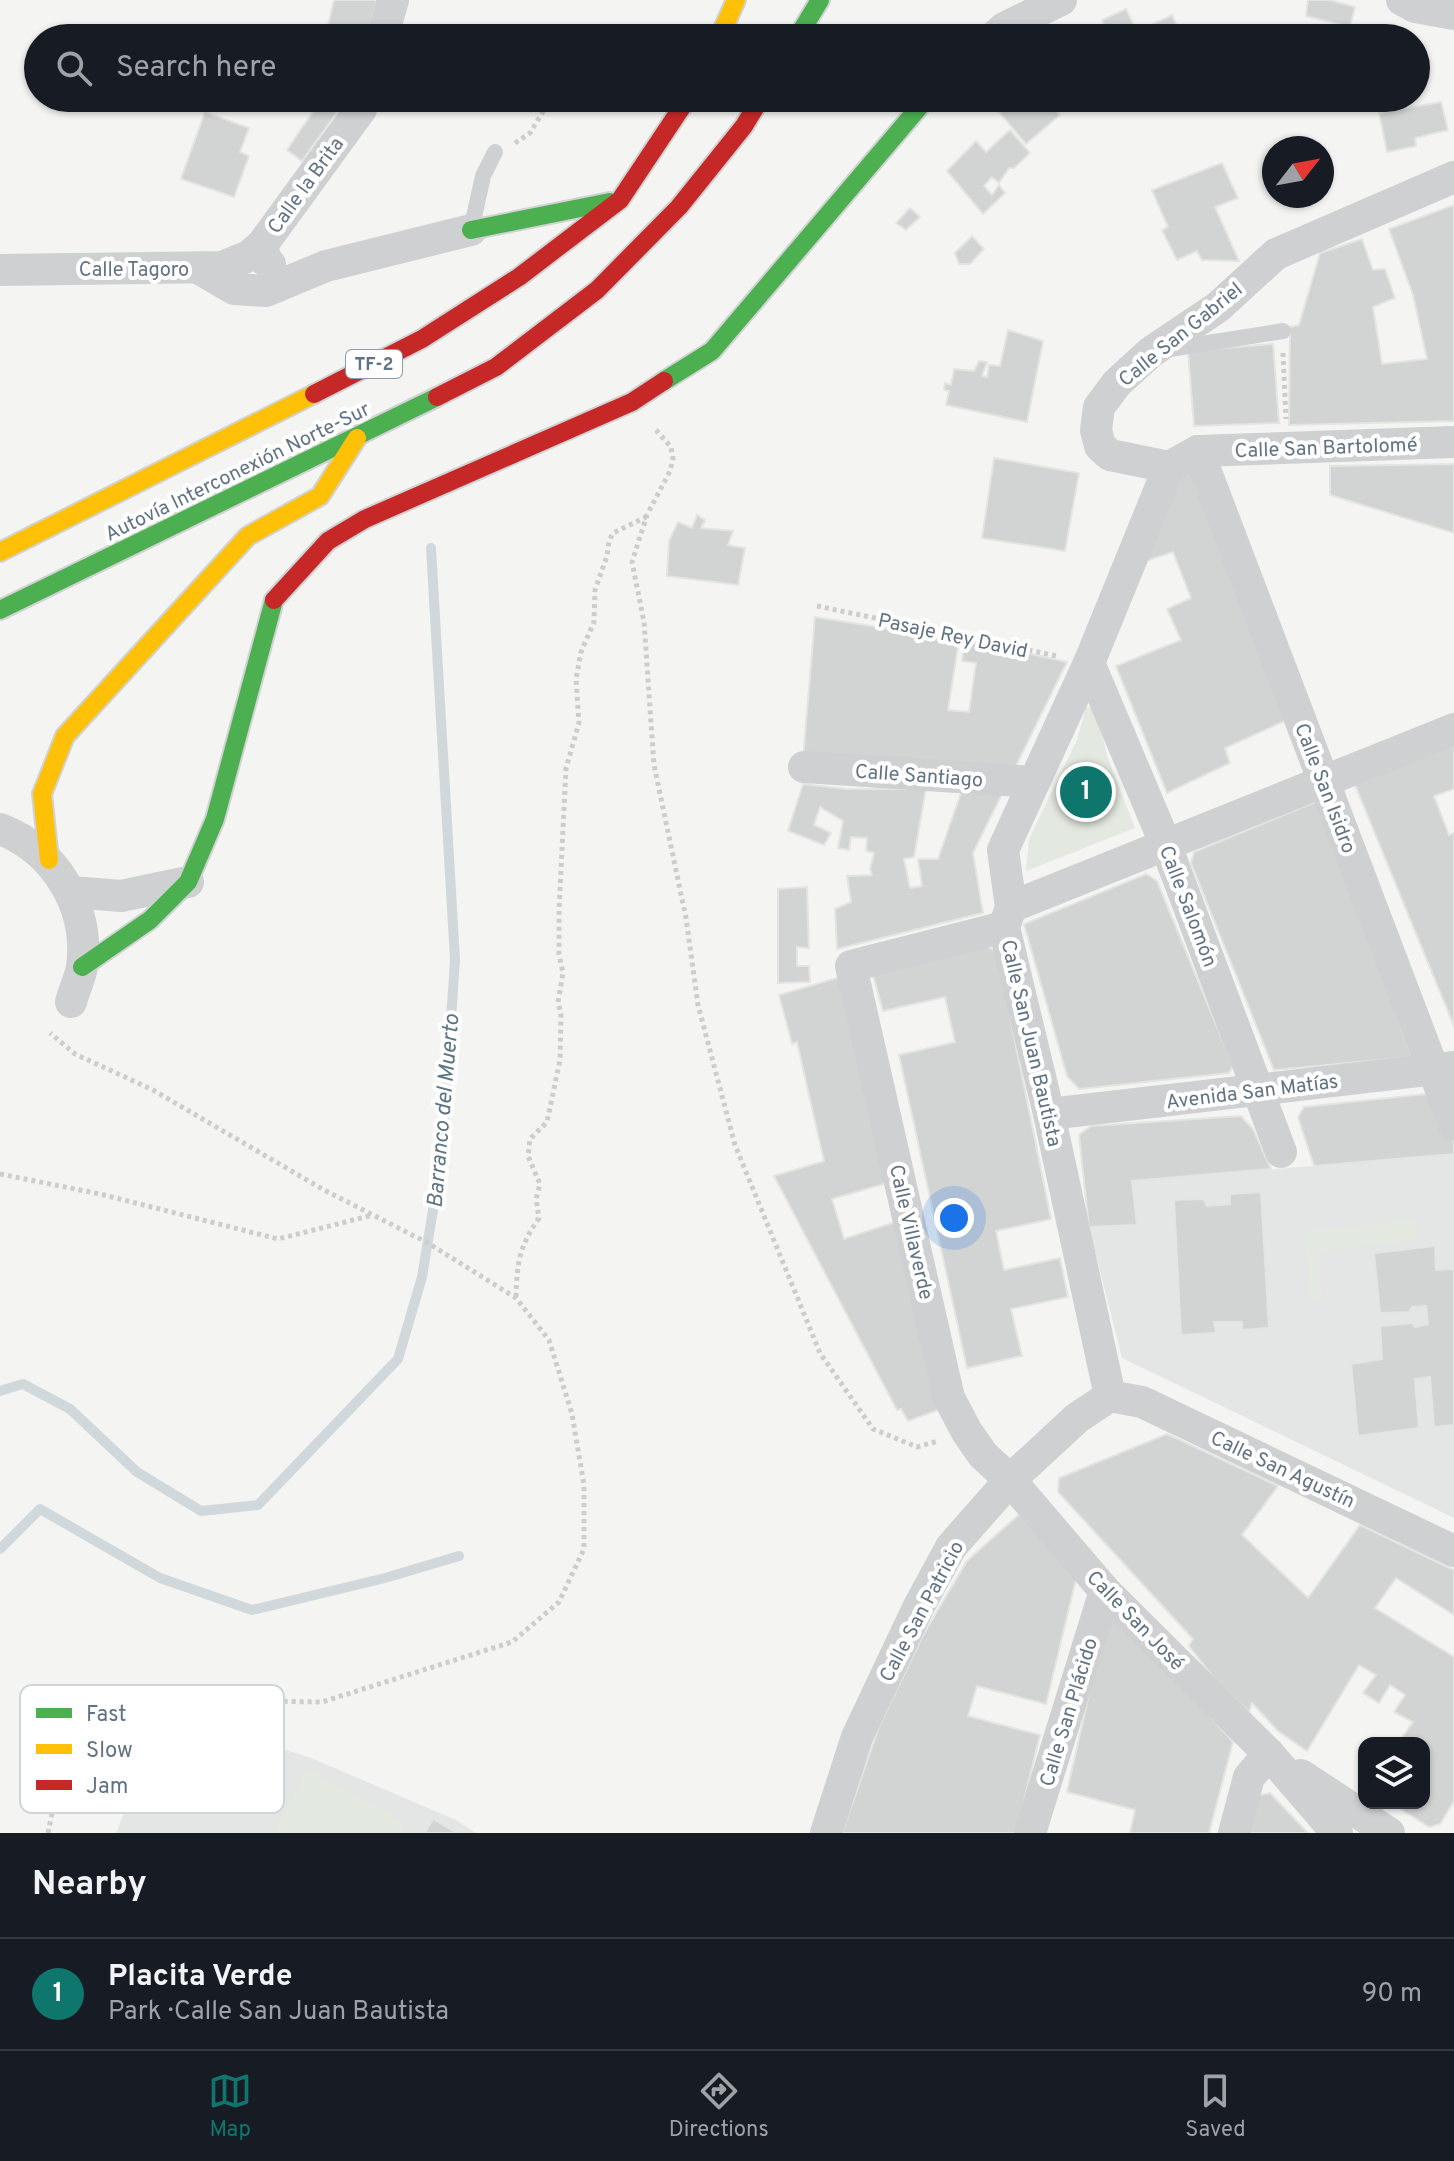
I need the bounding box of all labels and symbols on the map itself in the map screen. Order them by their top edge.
street label: Calle la Brita [263,133,351,240]
north arrow [1262,136,1334,208]
street label: Calle Tagoro [79,258,189,284]
street label: Calle San Gabriel [1114,278,1249,394]
road number: TF-2 [346,350,402,378]
street label: Autovía Interconexión Norte-Sur [101,397,375,548]
street label: Calle San Bartolomé [1234,433,1418,465]
street label: Pasaje Rey David [875,608,1030,666]
street label: Calle San Isidro [1287,720,1361,858]
street label: Calle Santiago [854,760,984,794]
pin: 1 [1060,762,1112,822]
street label: Calle Salomón [1152,842,1222,971]
street label: Calle San Juan Bautista [994,937,1067,1149]
water label: Barranco del Muerto [423,1013,466,1209]
street label: Avenida San Matías [1165,1070,1340,1116]
street label: Calle Villaverde [882,1162,938,1303]
your location [934,1198,974,1238]
street label: Calle San Agustín [1206,1426,1358,1516]
street label: Calle San Patricio [875,1537,971,1687]
street label: Calle San José [1080,1566,1189,1677]
street label: Calle San Plácido [1035,1635,1105,1790]
legend [20,1685,284,1813]
text: Fast [86,1702,127,1729]
text: Slow [86,1738,133,1765]
text: Jam [86,1774,129,1801]

